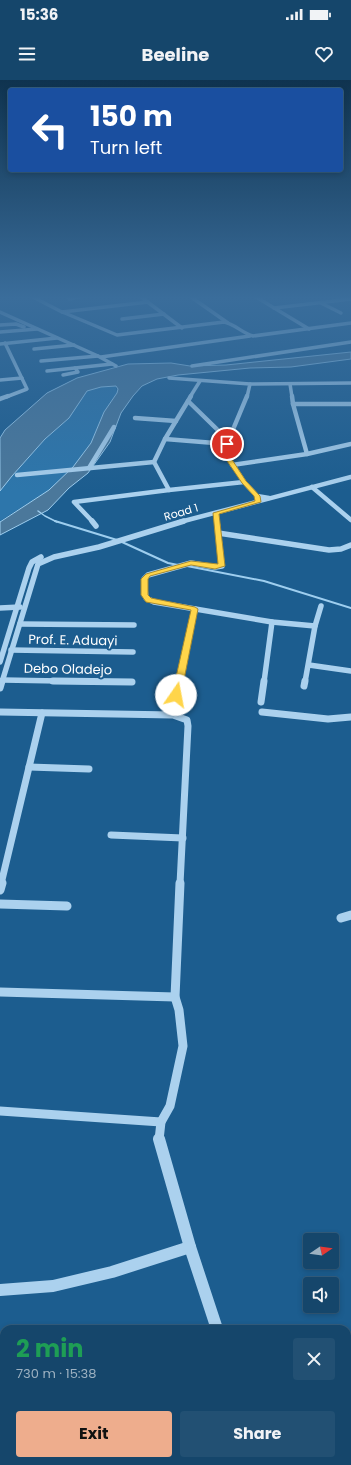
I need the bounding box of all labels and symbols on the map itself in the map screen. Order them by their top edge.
pin [210,427,244,461]
street label: Road 1 [162,499,200,525]
street label: Prof. E. Aduayi [28,630,118,650]
street label: Debo Oladejo [24,659,112,679]
position arrow [155,674,197,716]
north arrow [303,1233,339,1269]

